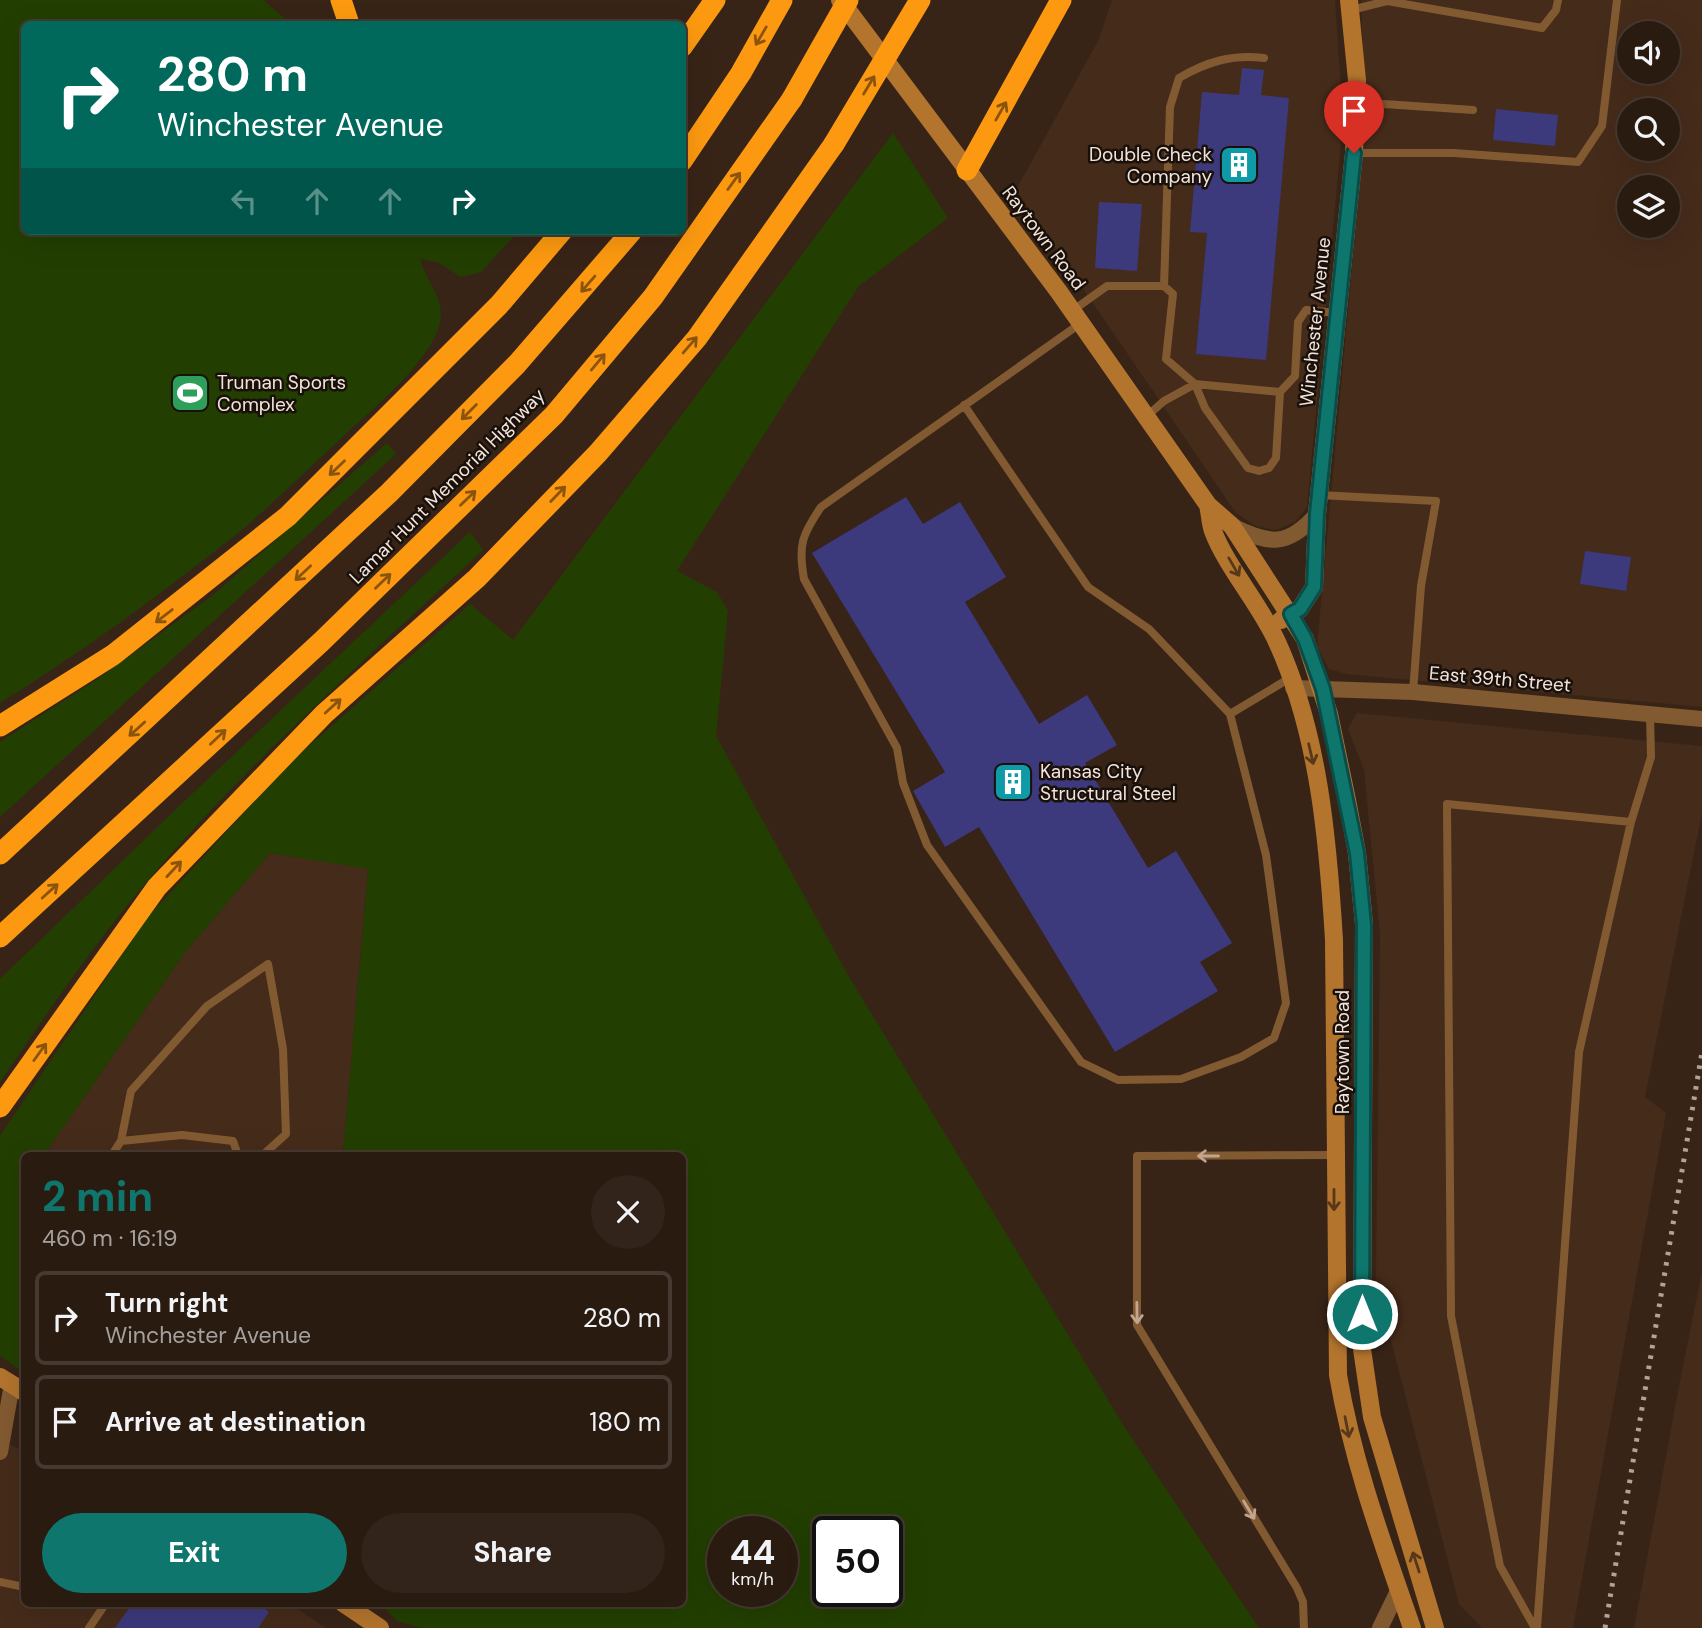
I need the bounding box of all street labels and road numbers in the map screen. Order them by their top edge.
street label: Raytown Road [997,181,1091,295]
street label: Winchester Avenue [1294,236,1336,408]
street label: Lamar Hunt Memorial Highway [344,382,551,589]
street label: East 39th Street [1428,660,1572,698]
street label: Raytown Road [1330,990,1355,1114]

